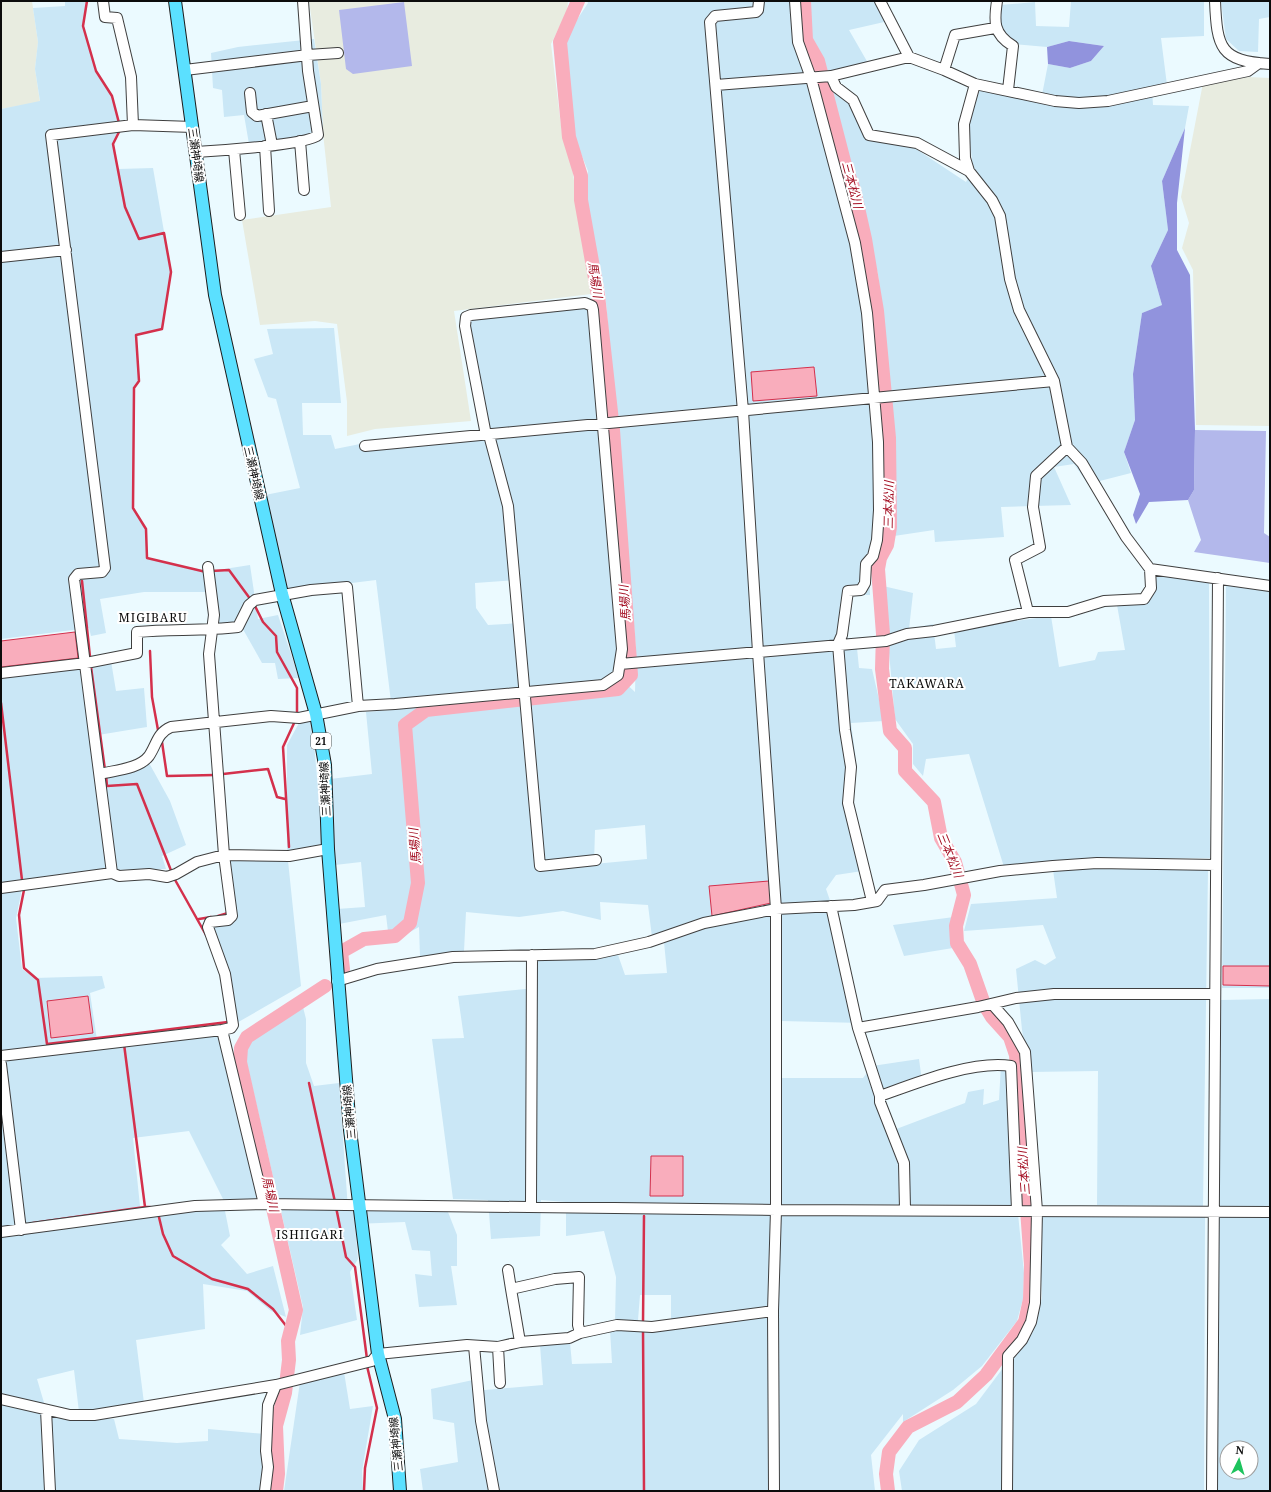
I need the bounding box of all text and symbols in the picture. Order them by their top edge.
street label: 三瀬神埼線 [185,127,208,183]
water label: 三本松川 [838,159,867,212]
water label: 馬場川 [584,261,607,301]
street label: 三瀬神埼線 [241,444,268,501]
water label: 三本松川 [880,479,897,529]
water label: 馬場川 [615,582,634,622]
district label: MIGIBARU [118,609,188,626]
district label: TAKAWARA [889,675,965,692]
road number: 21 [311,733,331,749]
street label: 三瀬神埼線 [316,761,333,817]
water label: 馬場川 [404,825,425,865]
water label: 三本松川 [934,829,968,882]
street label: 三瀬神埼線 [339,1084,358,1140]
water label: 三本松川 [1013,1145,1034,1196]
water label: 馬場川 [258,1174,283,1215]
district label: ISHIIGARI [276,1226,344,1243]
street label: 三瀬神埼線 [385,1416,406,1472]
north arrow [1219,1440,1259,1480]
text: N [1235,1442,1245,1457]

